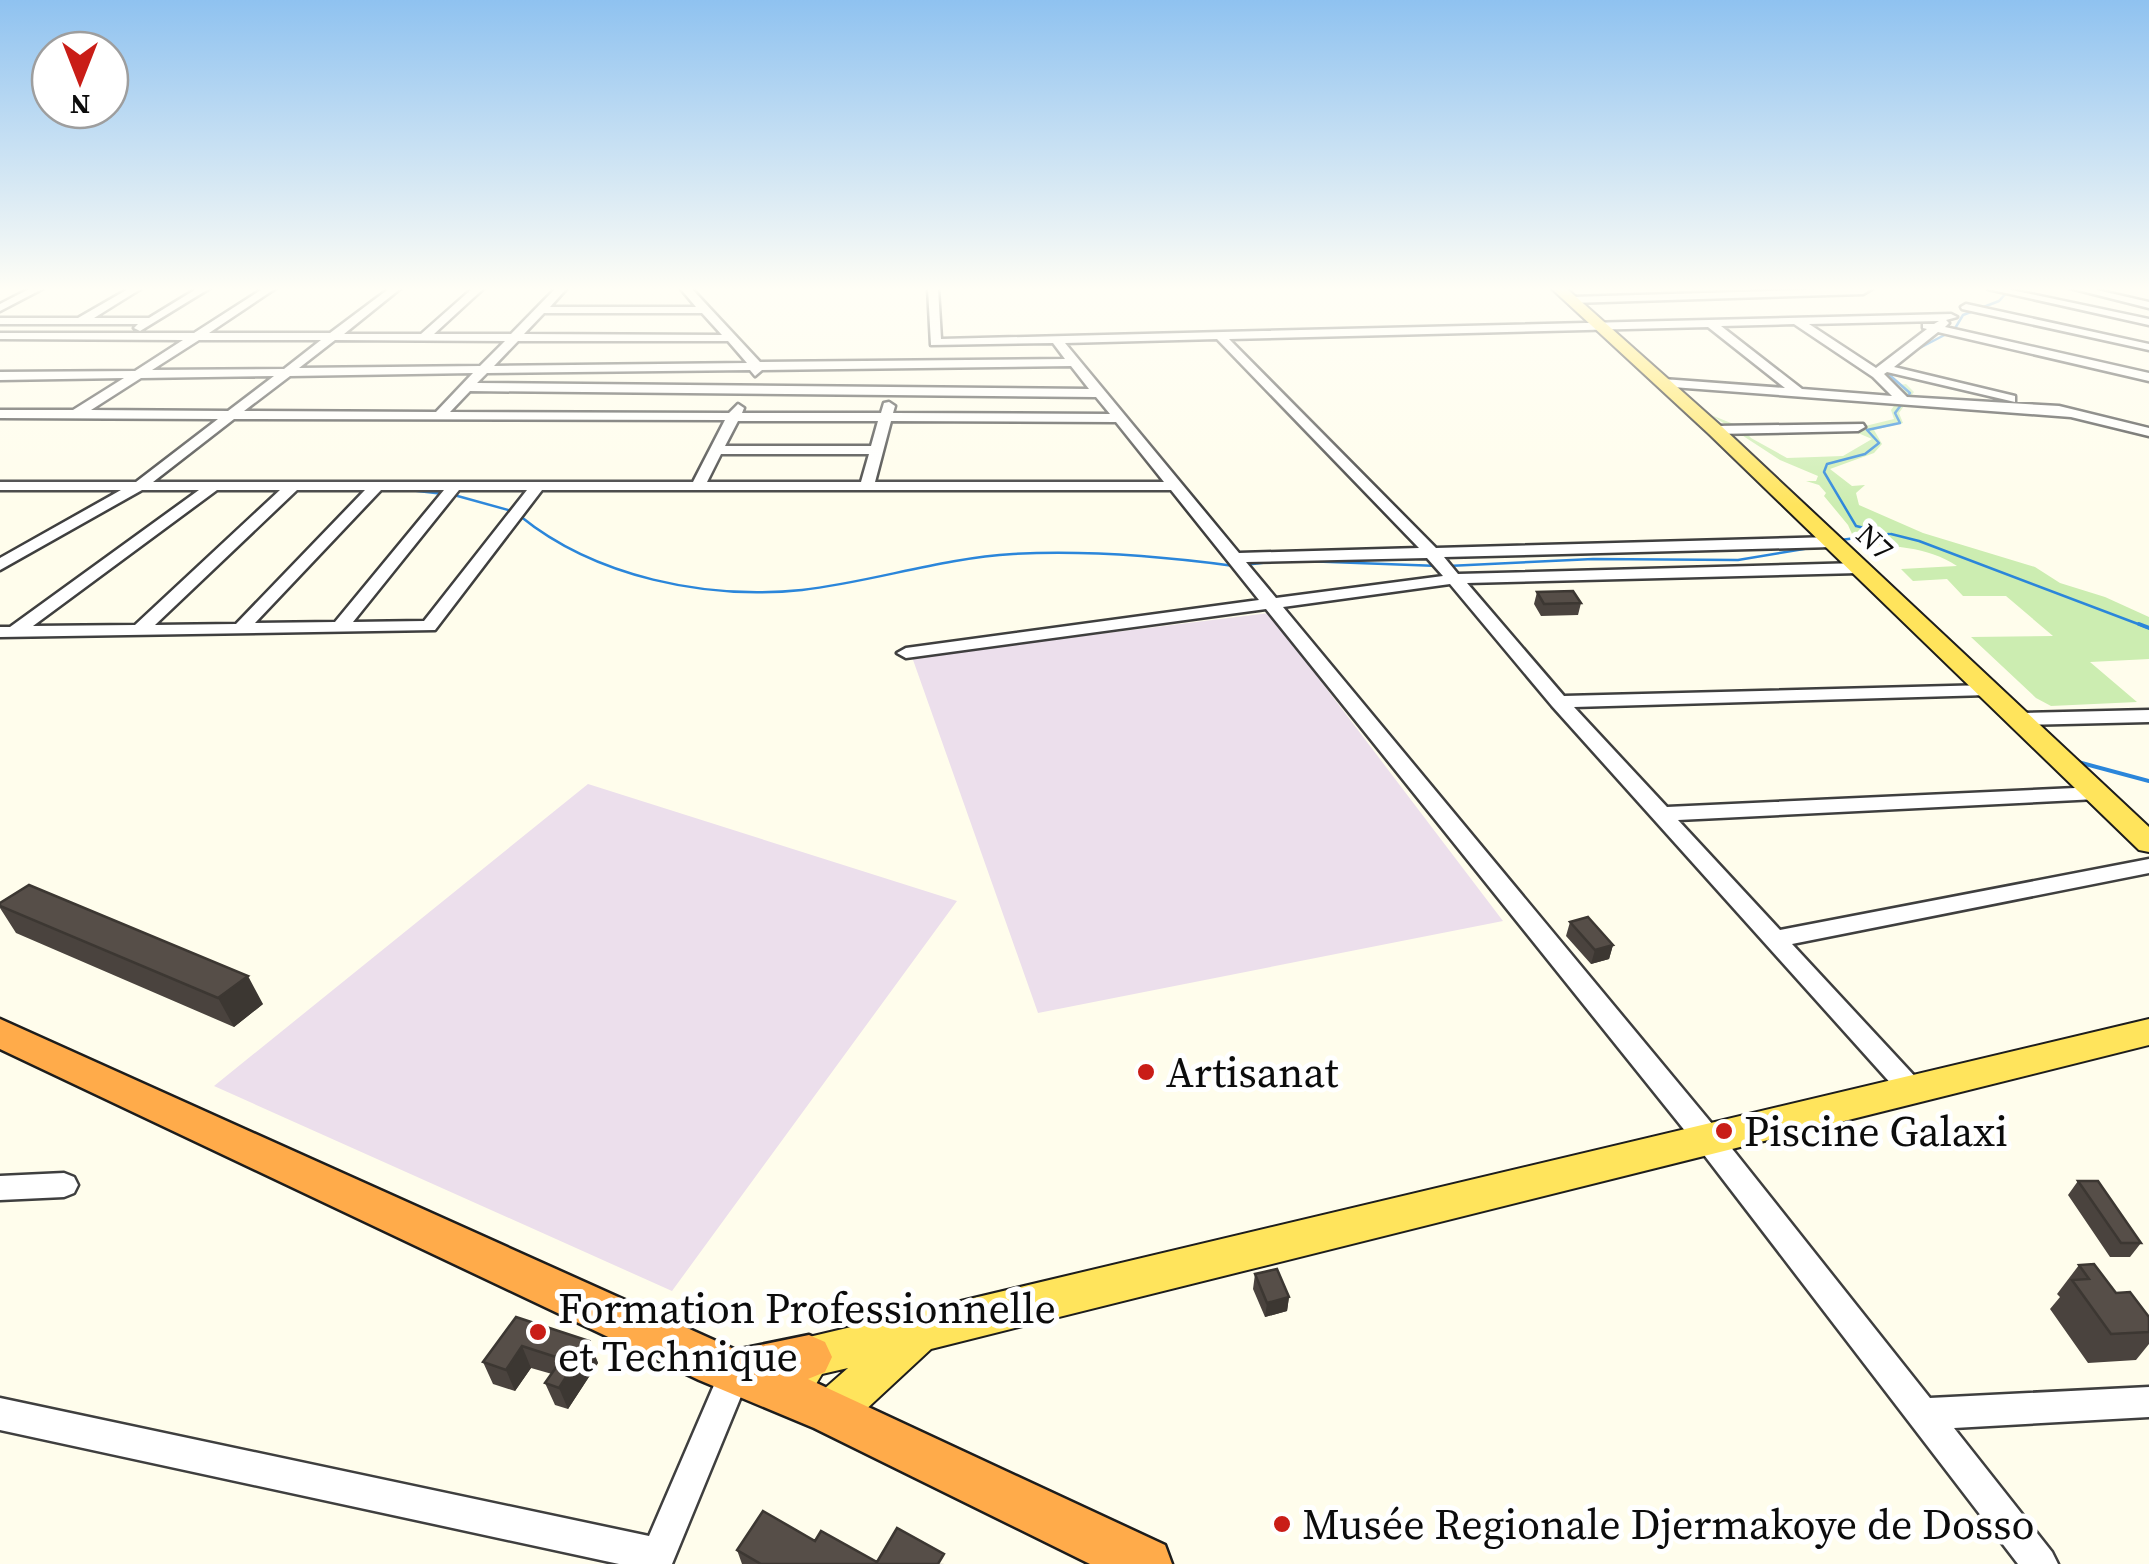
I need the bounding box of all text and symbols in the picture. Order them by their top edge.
north arrow [30,30,130,130]
text: N [70,86,90,124]
street label: N7 [1847,514,1903,570]
place label: Artisanat [1166,1043,1339,1101]
marker: Artisanat [1135,1061,1157,1083]
place label: Piscine Galaxi [1744,1102,2008,1160]
marker: Piscine Galaxi [1713,1120,1735,1142]
place label: Formation Professionnelle et Technique [558,1279,1056,1385]
marker: Formation Professionnelle et Technique [527,1321,549,1343]
place label: Musée Regionale Djermakoye de Dosso [1302,1495,2034,1553]
marker: Musée Regionale Djermakoye de Dosso [1271,1513,1293,1535]

